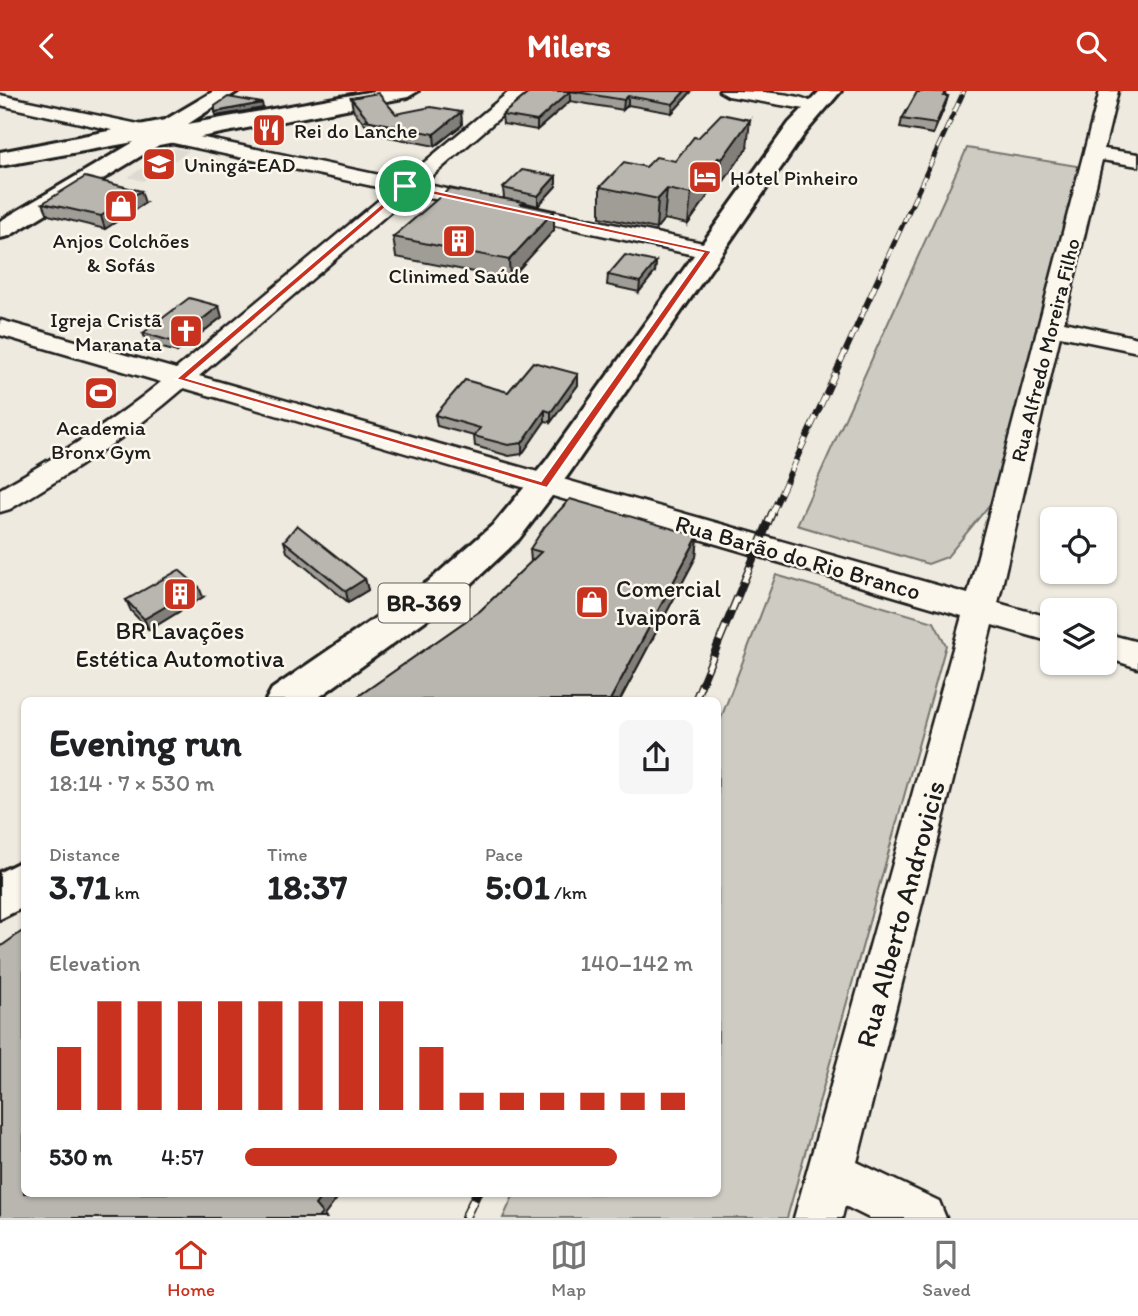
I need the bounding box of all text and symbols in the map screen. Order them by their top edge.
icon: back [28,27,66,65]
text: Milers [527,27,611,65]
icon: search [1072,27,1110,65]
restaurant icon: Rei do Lanche [250,111,288,149]
place label: Rei do Lanche [294,118,418,143]
school or university icon: Uningá-EAD [140,145,178,183]
place label: Uningá-EAD [184,152,296,177]
pin [375,156,435,216]
hotel icon: Hotel Pinheiro [686,158,724,196]
place label: Hotel Pinheiro [730,165,858,190]
icon: arrive [386,167,424,205]
shop icon: Anjos Colchões & Sofás [102,187,140,225]
building icon: Clinimed Saúde [440,222,478,260]
place label: Anjos Colchões & Sofás [53,228,189,277]
street label: Rua Alfredo Moreira Filho [1005,236,1085,464]
place label: Clinimed Saúde [388,263,530,288]
place label: Igreja Cristã Maranata [50,307,162,356]
church icon: Igreja Cristã Maranata [167,312,205,350]
sports icon: Academia Bronx Gym [82,374,120,412]
place label: Academia Bronx Gym [51,415,151,464]
map controls [1040,507,1117,675]
button: locate [1040,507,1117,584]
street label: Rua Barão do Rio Branco [672,508,924,606]
place label: Comercial Ivaiporã [616,574,721,631]
building icon: BR Lavações Estética Automotiva [161,575,199,613]
road number: BR-369 [378,583,470,623]
shop icon: Comercial Ivaiporã [573,583,611,621]
button: layers [1040,598,1117,675]
place label: BR Lavações Estética Automotiva [75,616,285,673]
text: Evening run [49,720,242,766]
button: share [619,720,693,794]
text: 18:14 · 7 × 530 m [49,769,215,797]
street label: Rua Alberto Androvicis [848,777,952,1051]
text: Distance [49,843,120,866]
text: Time [267,843,308,866]
text: Pace [485,843,523,866]
text: 3.71 [49,866,110,908]
text: 18:37 [267,866,347,908]
text: 5:01 [485,866,550,908]
text: km [110,881,140,904]
text: /km [550,881,587,904]
text: Elevation [49,949,140,977]
text: 140–142 m [580,949,693,977]
text: 530 m [49,1143,112,1171]
text: 4:57 [161,1143,204,1171]
tab: Home [167,1236,215,1301]
tab: Map [550,1236,588,1301]
tab: Saved [922,1236,971,1301]

